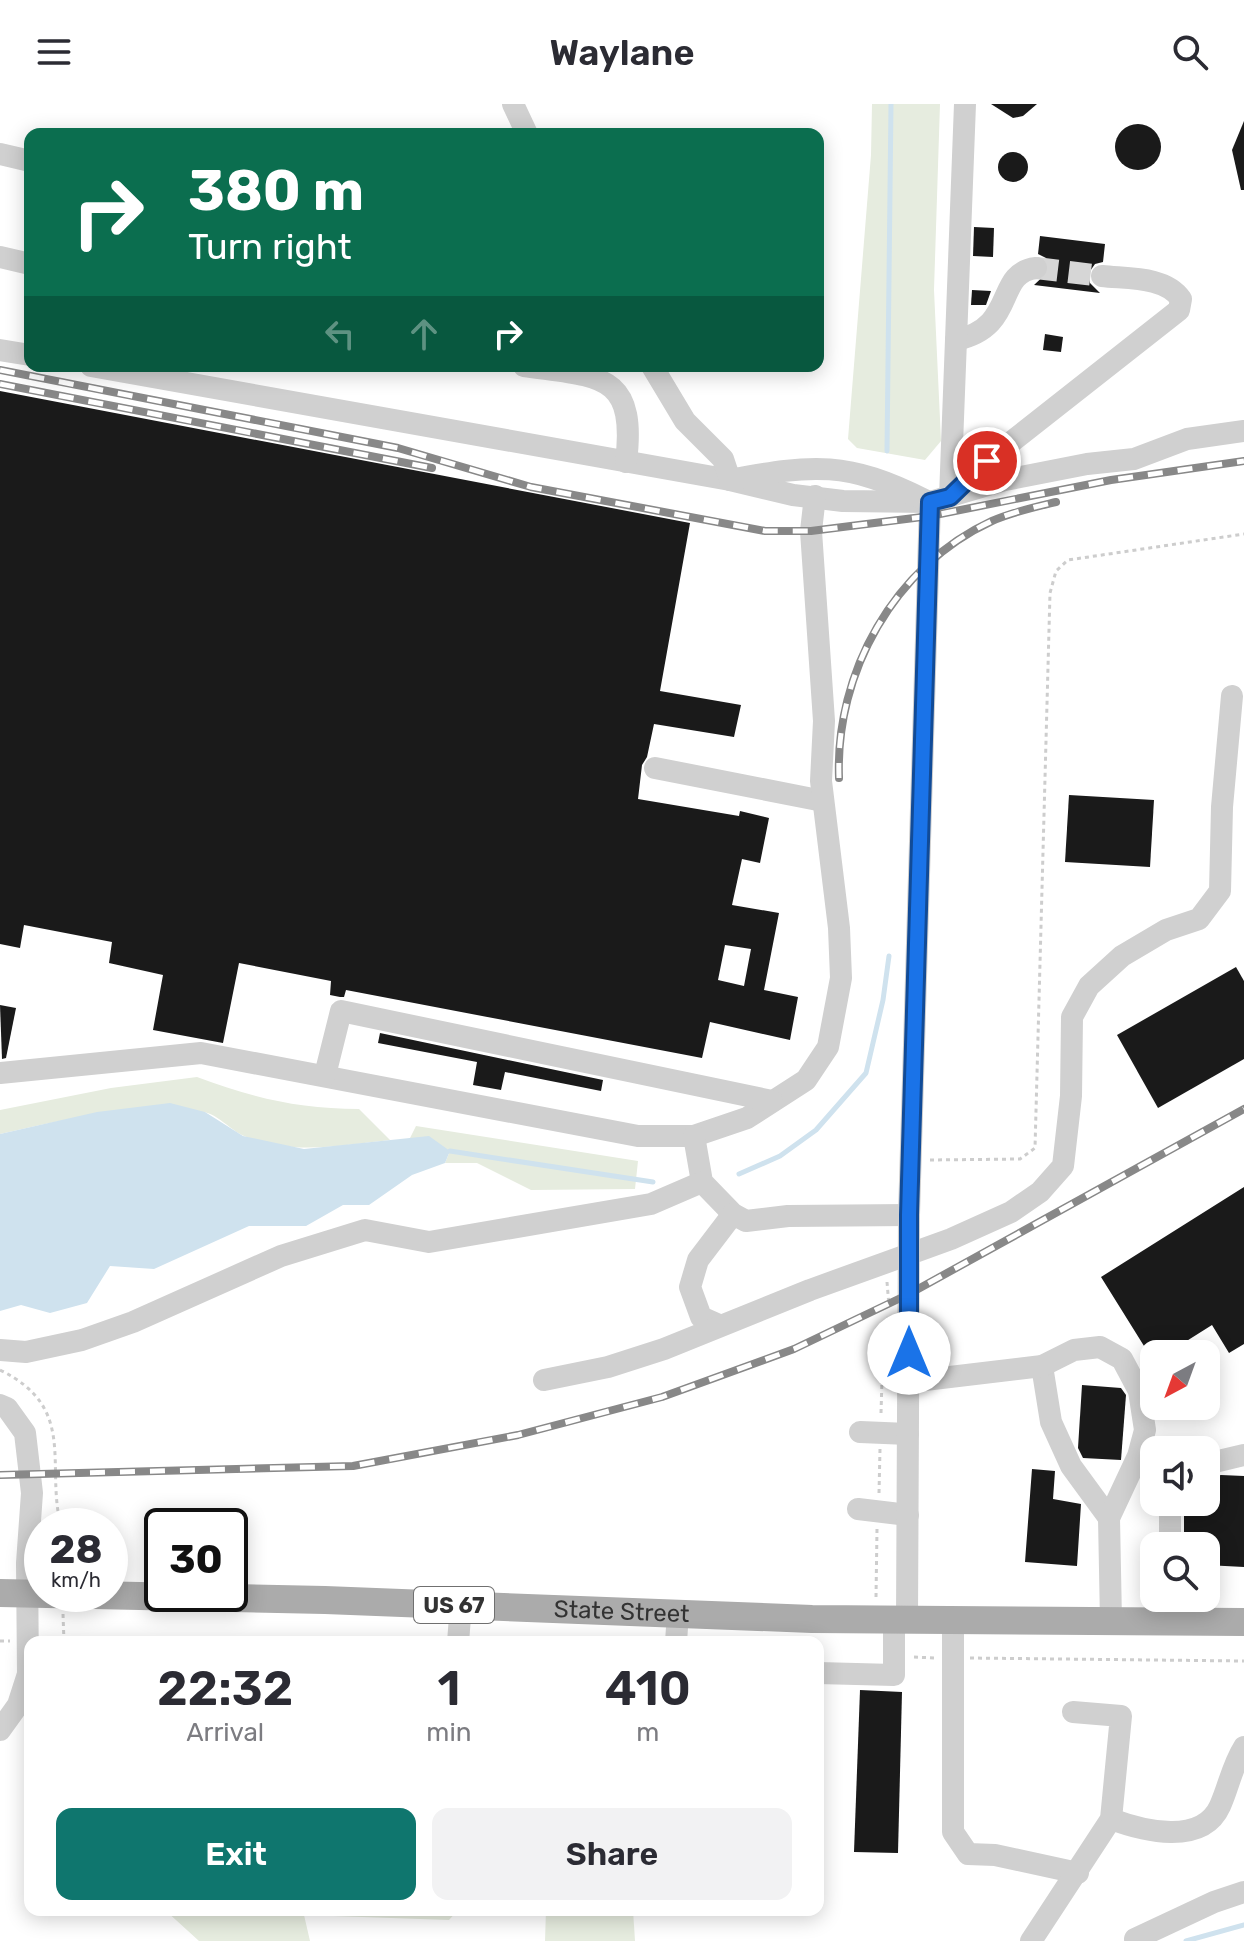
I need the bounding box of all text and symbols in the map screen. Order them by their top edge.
icon: menu [32,30,76,74]
icon: search [1168,30,1212,74]
text: Waylane [550,31,694,74]
text: 380 m [188,158,364,224]
icon: right [56,160,160,264]
text: Turn right [188,225,352,268]
icon: left [318,312,362,356]
icon: ahead [402,312,446,356]
icon: right [486,312,530,356]
pin [953,427,1021,495]
icon: arrive [965,439,1009,483]
position arrow [867,1311,951,1395]
north arrow [1140,1340,1220,1420]
map controls [1140,1340,1220,1612]
button: sound [1140,1436,1220,1516]
speed limit sign: 30 [144,1508,248,1612]
text: 28 [49,1526,103,1573]
button: search [1140,1532,1220,1612]
text: km/h [51,1568,101,1592]
road number: US 67 [414,1587,494,1623]
street label: State Street [553,1595,690,1628]
text: 22:32 [157,1660,293,1717]
text: 1 [437,1660,460,1717]
text: 410 [605,1660,691,1717]
text: Arrival [186,1717,264,1748]
text: min [426,1717,472,1748]
text: m [636,1717,659,1748]
button: Exit [56,1808,416,1900]
button: Share [432,1808,792,1900]

